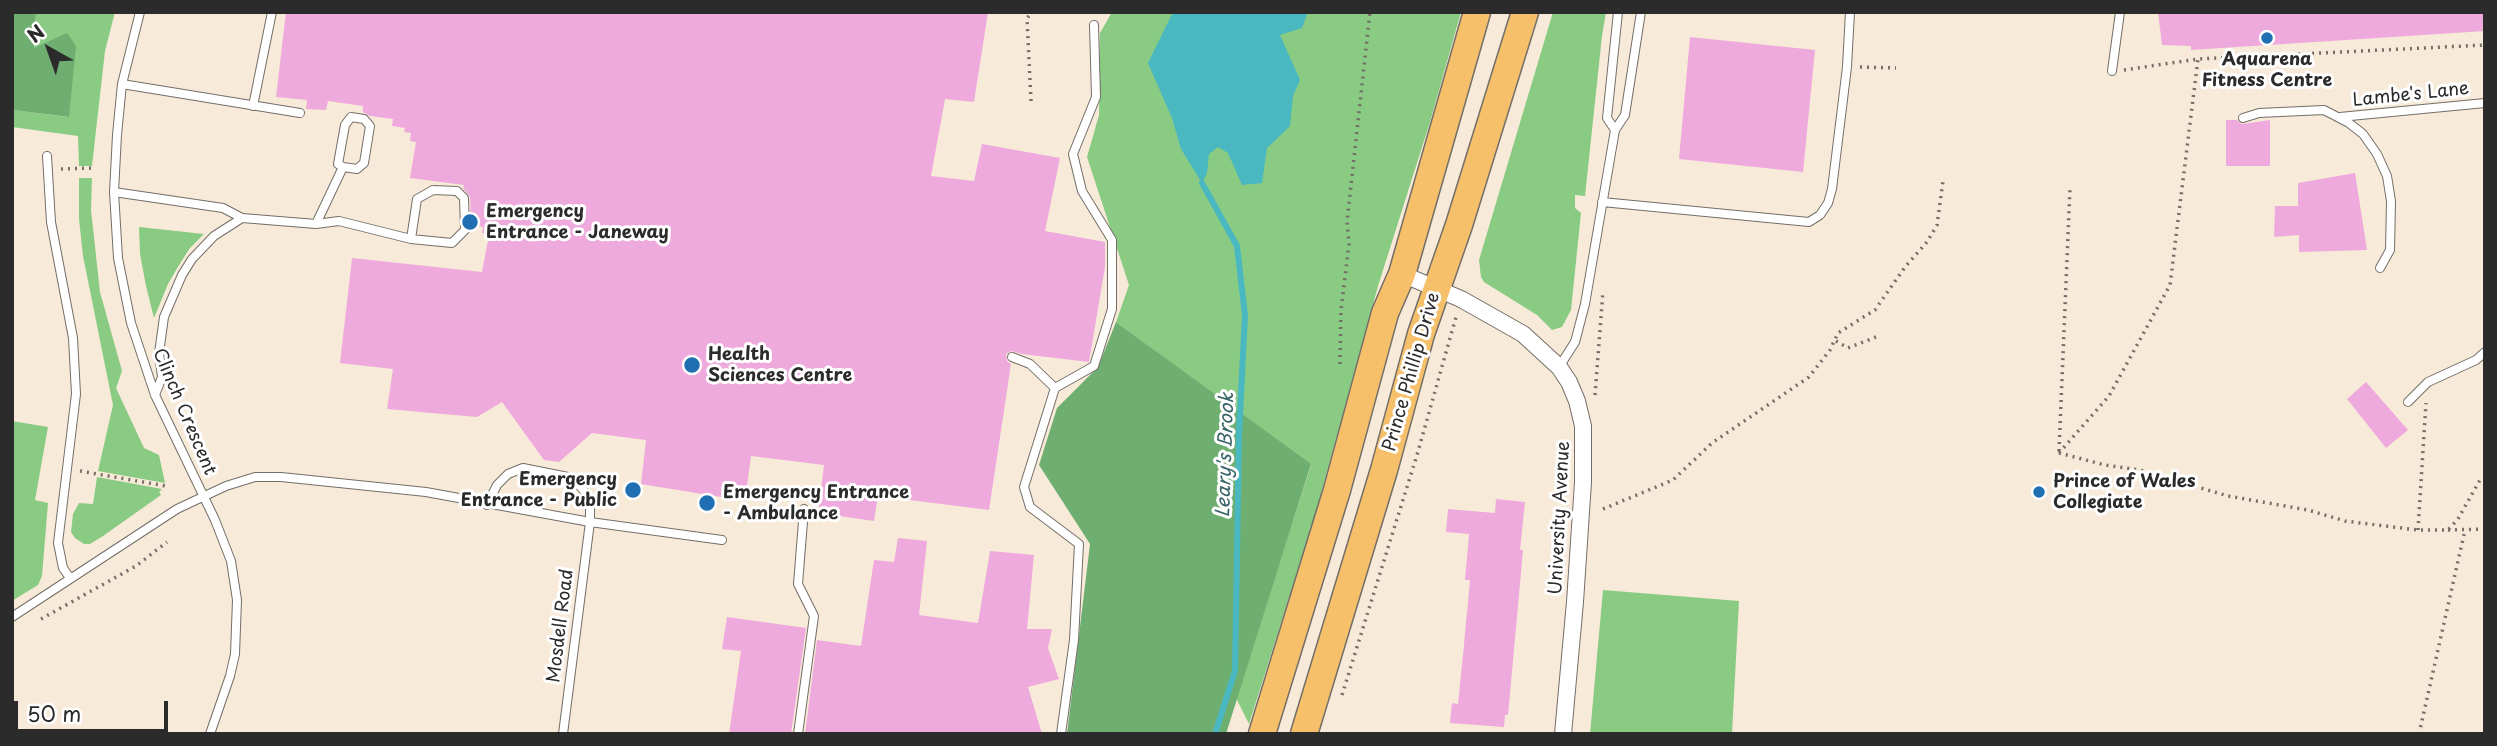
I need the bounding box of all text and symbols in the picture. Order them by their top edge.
north arrow [14,14,84,84]
text: N [21,17,50,48]
marker: Aquarena Fitness Centre [2259,30,2275,46]
place label: Aquarena Fitness Centre [2202,49,2332,92]
street label: Lambe's Lane [2352,78,2470,112]
place label: Emergency Entrance - Janeway [486,201,669,244]
marker: Emergency Entrance - Janeway [460,212,480,232]
street label: Prince Phillip Drive [1379,290,1445,454]
place label: Health Sciences Centre [708,344,852,386]
street label: Clinch Crescent [148,345,220,479]
marker: Health Sciences Centre [682,355,702,375]
water label: Leary's Brook [1212,392,1240,518]
street label: University Avenue [1545,441,1575,595]
place label: Emergency Entrance - Public [461,469,617,512]
place label: Prince of Wales Collegiate [2053,471,2196,514]
marker: Emergency Entrance - Public [623,480,643,500]
place label: Emergency Entrance - Ambulance [723,482,909,524]
marker: Prince of Wales Collegiate [2031,484,2047,500]
marker: Emergency Entrance - Ambulance [697,493,717,513]
street label: Mosdell Road [543,568,579,684]
scale bar [18,686,172,730]
text: 50 m [27,697,81,729]

